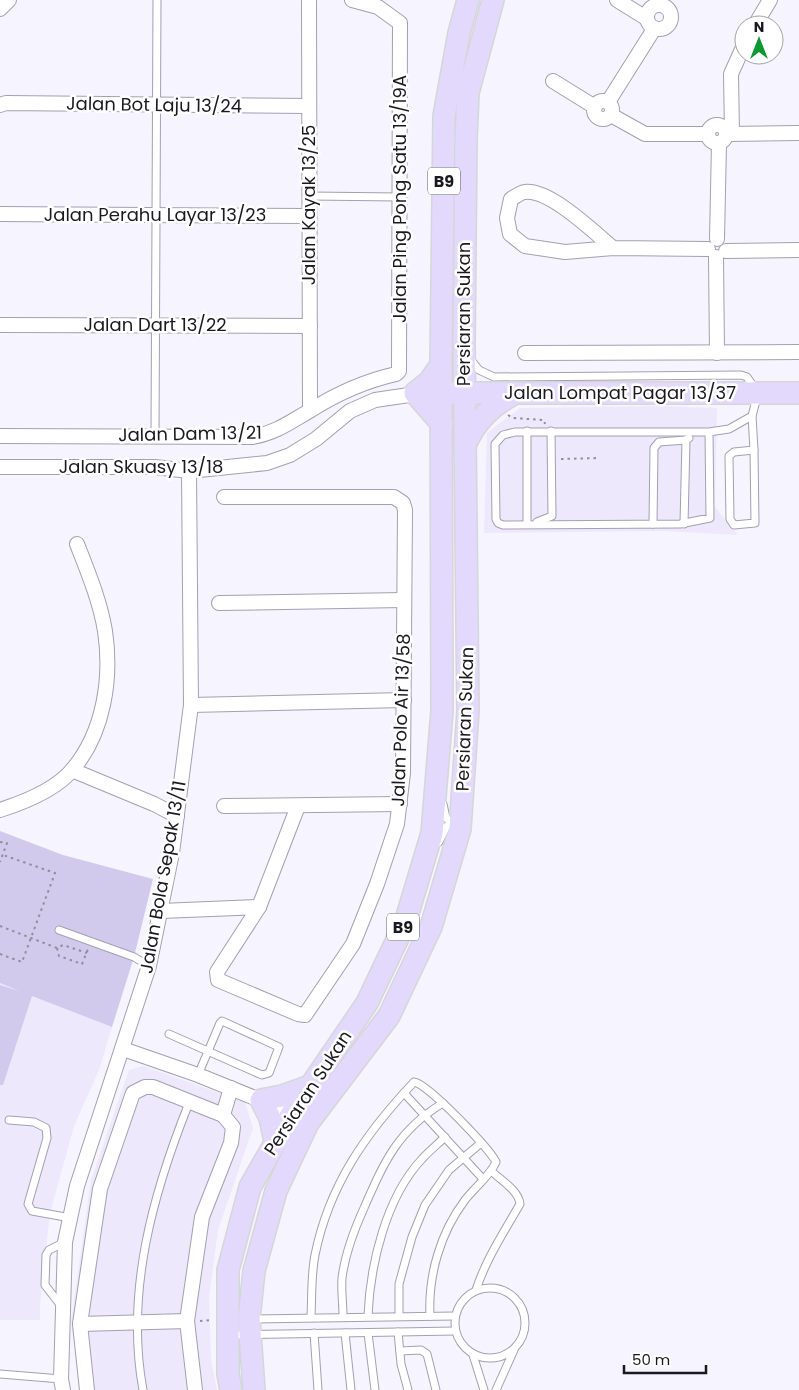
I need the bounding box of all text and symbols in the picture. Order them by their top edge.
north arrow [734,15,784,65]
text: N [754,17,764,37]
street label: Jalan Ping Pong Satu 13/19A [387,75,412,323]
street label: Jalan Bot Laju 13/24 [66,90,242,119]
street label: Jalan Kayak 13/25 [296,125,321,285]
road number: B9 [428,168,460,195]
street label: Jalan Perahu Layar 13/23 [44,202,266,227]
street label: Persiaran Sukan [451,242,476,386]
street label: Jalan Dart 13/22 [83,312,227,337]
street label: Jalan Lompat Pagar 13/37 [504,380,736,405]
street label: Jalan Dam 13/21 [118,420,262,447]
street label: Jalan Skuasy 13/18 [59,454,223,479]
street label: Jalan Polo Air 13/58 [385,633,416,807]
street label: Persiaran Sukan [449,646,480,792]
street label: Jalan Bola Sepak 13/11 [133,779,192,975]
road number: B9 [387,914,419,940]
street label: Persiaran Sukan [258,1025,357,1160]
scale bar [624,1342,706,1374]
text: 50 m [632,1349,670,1370]

